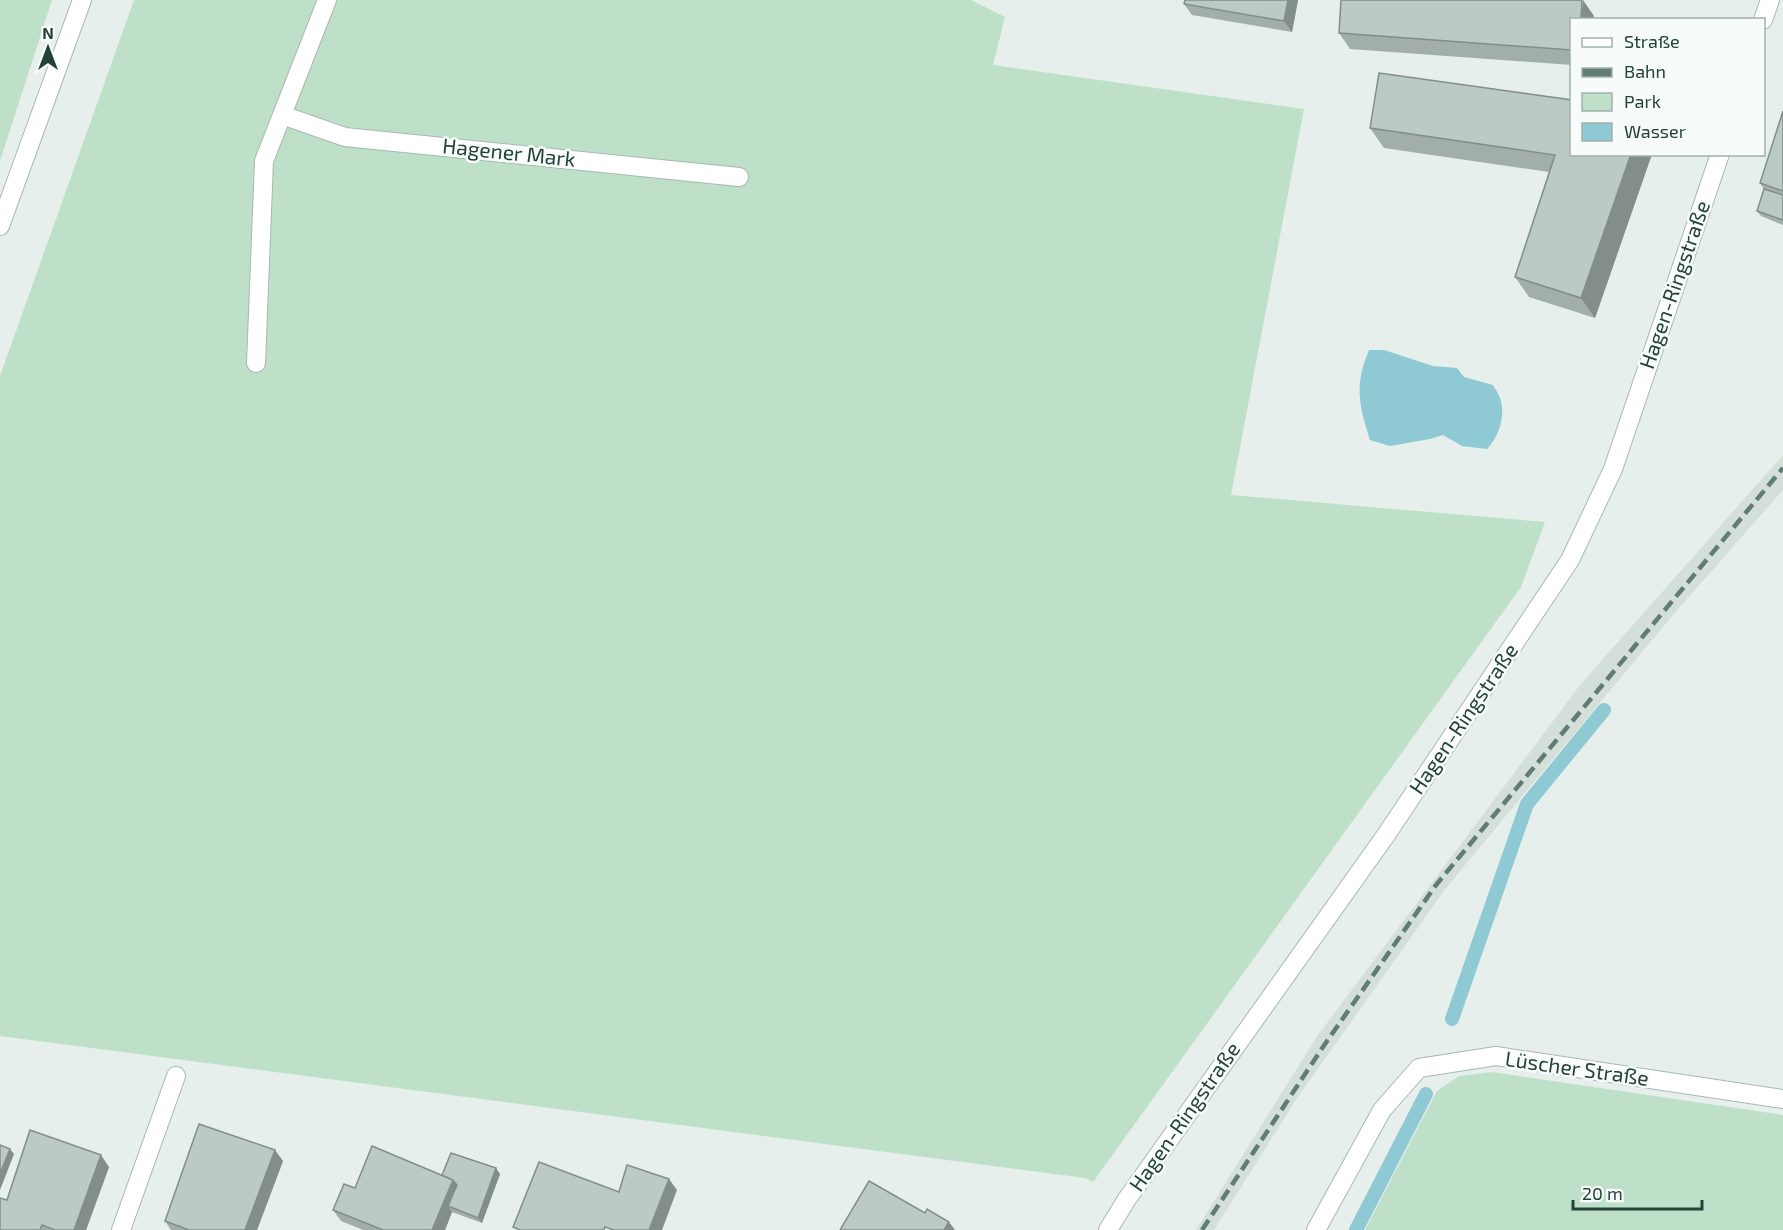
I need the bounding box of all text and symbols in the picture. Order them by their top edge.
north arrow [18,18,78,78]
legend [1570,18,1765,156]
text: N [42,23,54,42]
text: Straße [1624,30,1680,52]
text: Bahn [1624,60,1666,82]
text: Park [1624,90,1661,112]
text: Wasser [1624,120,1686,142]
street label: Hagener Mark [441,132,577,171]
street label: Hagen-Ringstraße [1633,197,1714,372]
street label: Hagen-Ringstraße [1403,638,1522,798]
street label: Hagen-Ringstraße [1123,1037,1245,1196]
street label: Lüscher Straße [1504,1045,1651,1090]
scale bar [1573,1173,1702,1211]
text: 20 m [1582,1182,1623,1204]

